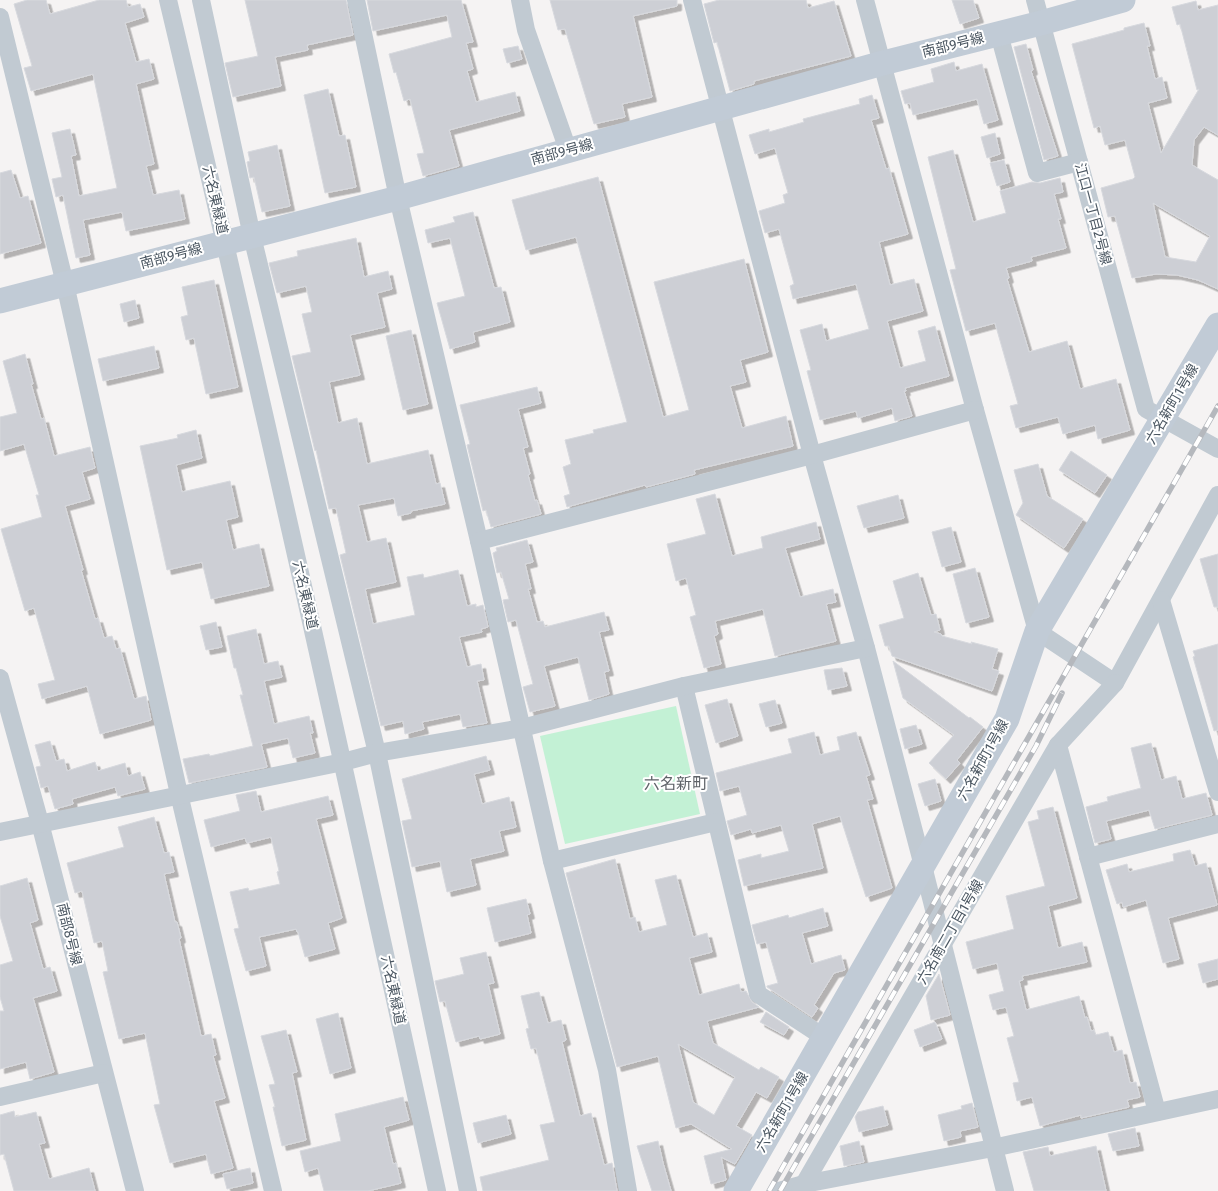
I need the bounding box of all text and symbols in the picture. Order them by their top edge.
street label: 南部9号線 [920,29,986,61]
street label: 南部9号線 [529,136,595,168]
street label: 江口一丁目2号線 [1071,161,1115,267]
street label: 六名東緑道 [199,164,231,236]
street label: 南部9号線 [138,240,204,272]
street label: 六名新町1号線 [1142,361,1202,447]
street label: 六名東緑道 [289,559,321,631]
street label: 六名新町1号線 [954,716,1012,804]
district label: 六名新町 [644,774,708,793]
street label: 六名南二丁目1号線 [913,877,987,987]
street label: 南部8号線 [53,901,85,967]
street label: 六名東緑道 [377,954,409,1026]
street label: 六名新町1号線 [752,1069,812,1155]

